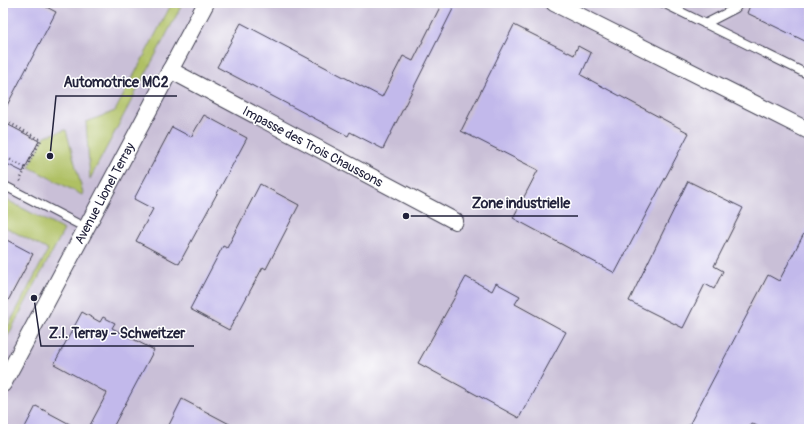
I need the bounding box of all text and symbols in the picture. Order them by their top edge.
callout: Automotrice MC2 [56,70,177,96]
text: Automotrice MC2 [64,74,169,91]
street label: Impasse des Trois Chaussons [240,103,386,191]
street label: Avenue Lionel Terray [71,140,139,247]
callout: Zone industrielle [464,190,578,216]
text: Zone industrielle [472,195,571,212]
callout: Z.I. Terray - Schweitzer [41,320,194,346]
text: Z.I. Terray - Schweitzer [49,325,186,342]

